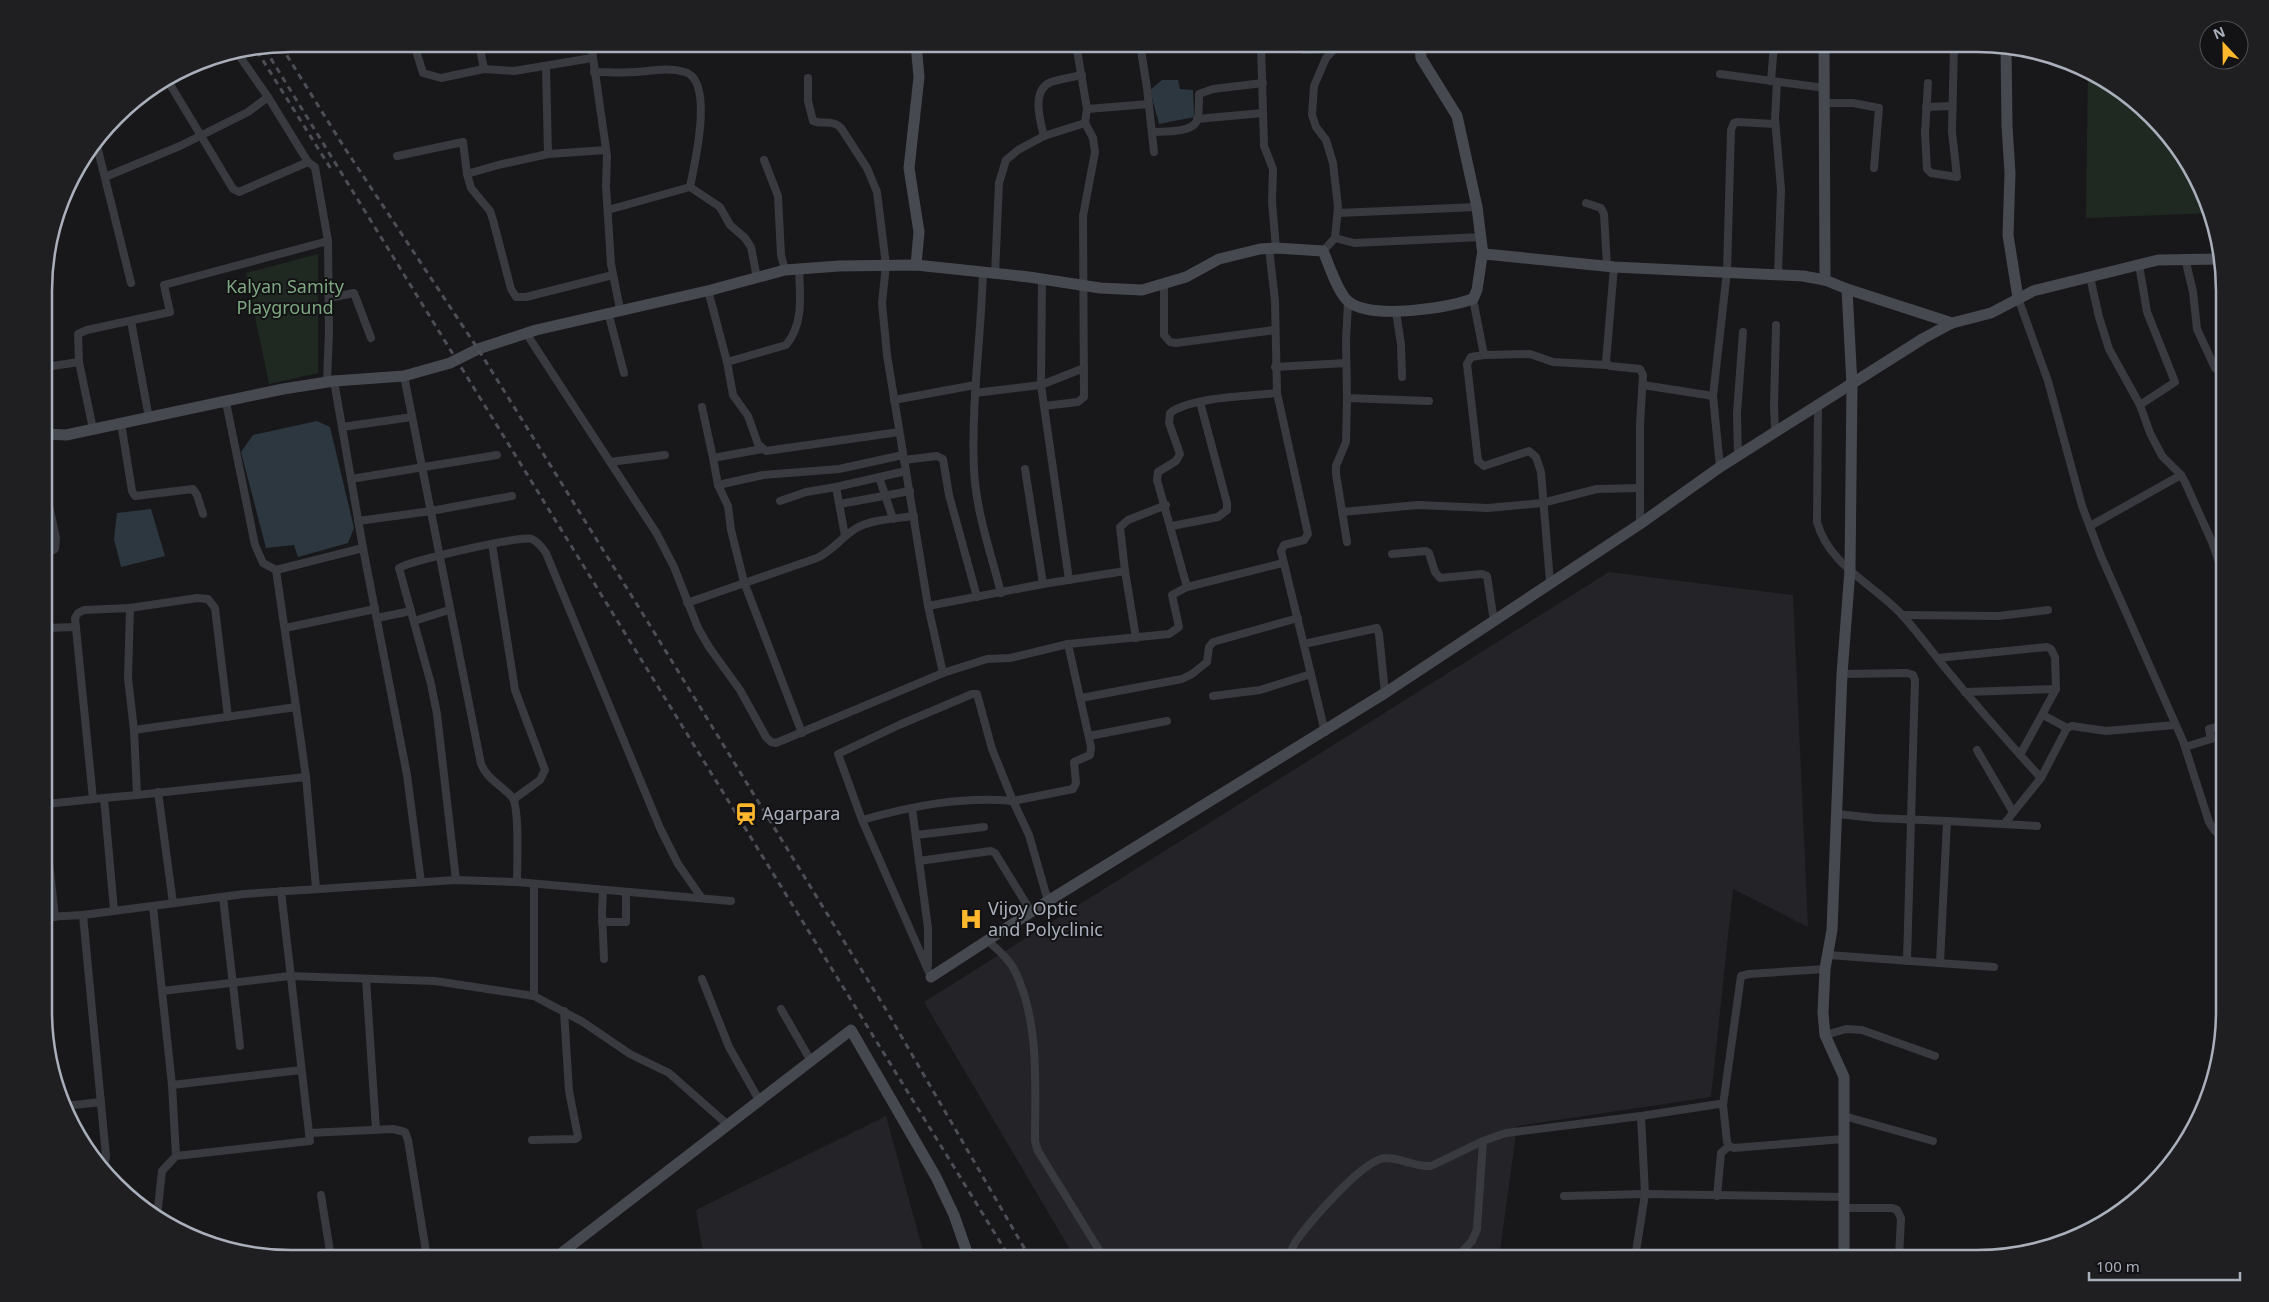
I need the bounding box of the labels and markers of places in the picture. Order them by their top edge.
station icon: Agarpara [733,801,759,827]
place label: Agarpara [762,801,840,825]
place label: Vijoy Optic and Polyclinic [988,896,1103,941]
hospital icon: Vijoy Optic and Polyclinic [958,906,984,932]

